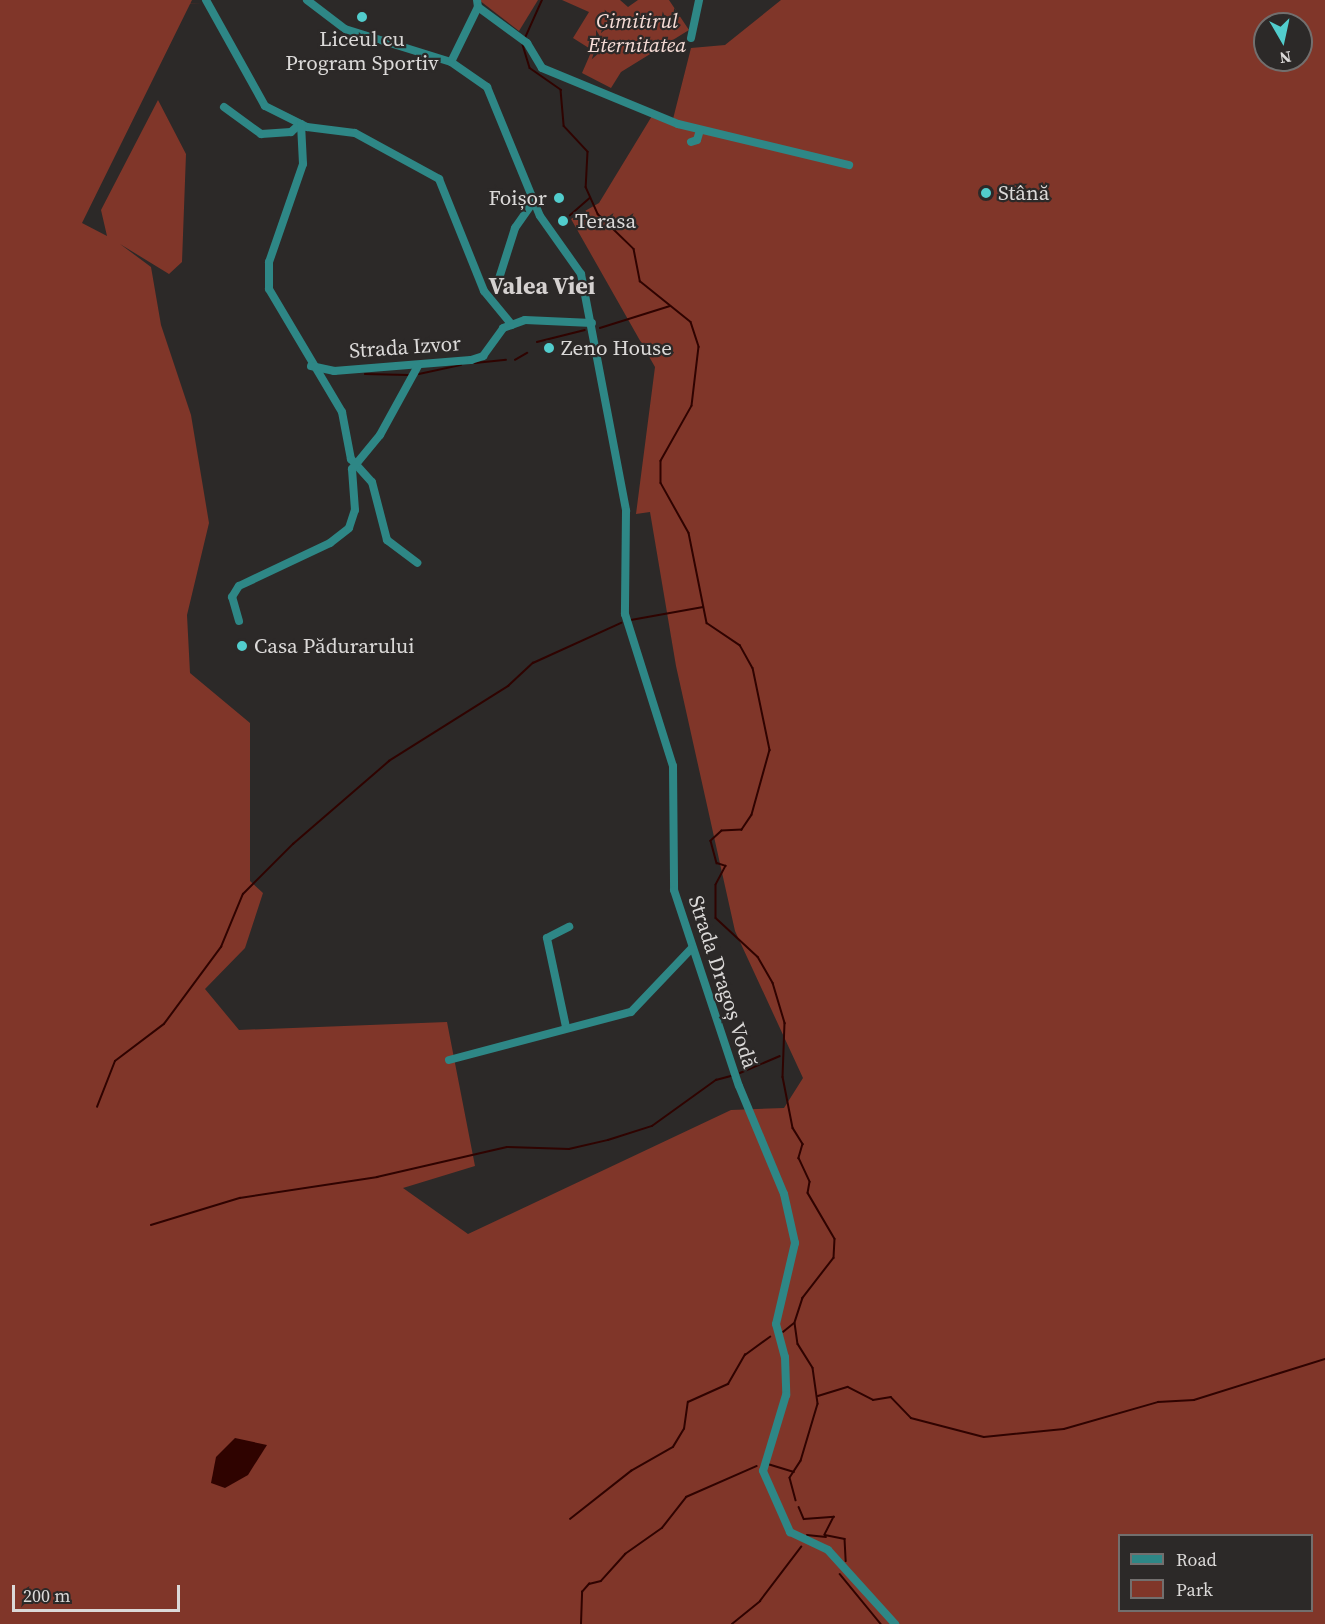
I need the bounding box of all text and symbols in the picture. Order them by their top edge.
park label: Cimitirul Eternitatea [588,8,686,58]
marker: Liceul cu Program Sportiv [355,10,369,24]
north arrow [1253,12,1313,72]
place label: Liceul cu Program Sportiv [285,26,439,76]
text: N [1278,46,1293,70]
place label: Stână [998,180,1049,206]
place label: Foișor [488,185,547,211]
marker: Stână [979,186,993,200]
marker: Foișor [552,191,566,205]
place label: Terasa [575,208,636,234]
marker: Terasa [556,214,570,228]
district label: Valea Viei [488,272,596,300]
street label: Strada Izvor [348,331,462,363]
place label: Zeno House [561,335,672,361]
marker: Zeno House [542,341,556,355]
place label: Casa Pădurarului [254,633,415,659]
marker: Casa Pădurarului [235,639,249,653]
street label: Strada Dragoș Vodă [683,892,763,1072]
legend [1118,1534,1313,1612]
text: Road [1176,1547,1217,1572]
scale bar [15,1573,183,1611]
text: Park [1176,1577,1213,1602]
text: 200 m [23,1583,70,1608]

